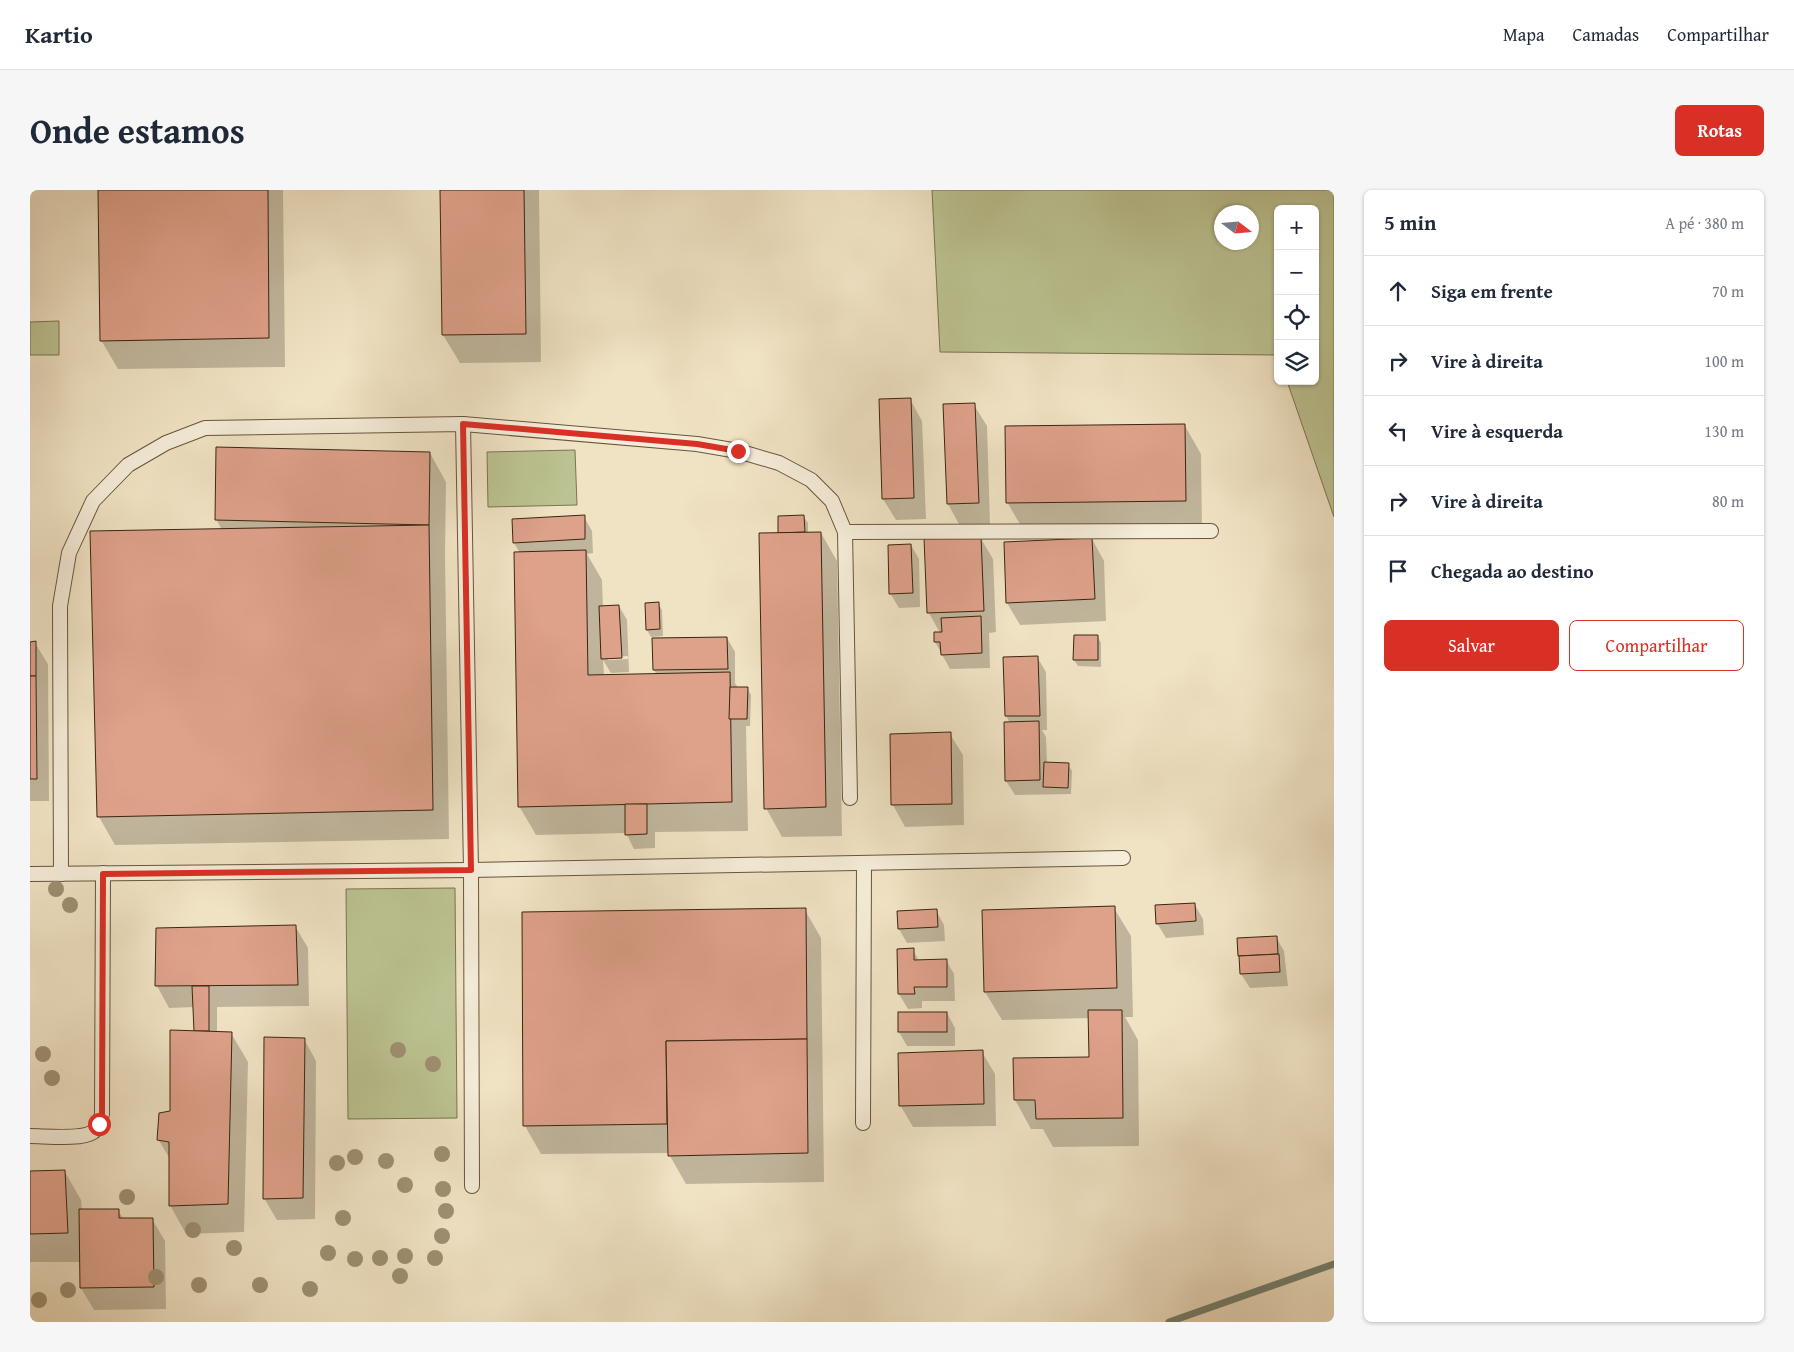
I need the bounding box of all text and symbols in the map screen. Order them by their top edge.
text: Kartio [25,17,93,52]
text: Mapa [1503,21,1544,48]
text: Camadas [1572,21,1639,48]
text: Compartilhar [1667,21,1769,48]
text: Onde estamos [30,105,245,156]
button: Rotas [1675,105,1764,156]
north arrow [1214,205,1259,250]
map controls [1274,205,1319,385]
button: + [1274,205,1319,250]
text: 5 min [1384,207,1436,238]
text: A pé · 380 m [1665,211,1744,235]
button: − [1274,250,1319,295]
icon: ahead [1384,277,1412,305]
text: Siga em frente [1431,277,1553,305]
text: 70 m [1712,279,1744,303]
button: locate [1274,295,1319,340]
button: layers [1274,340,1319,385]
icon: right [1384,347,1412,375]
text: Vire à direita [1431,347,1543,375]
text: 100 m [1704,349,1744,373]
icon: left [1384,417,1412,445]
text: Vire à esquerda [1431,417,1563,445]
text: 130 m [1704,419,1744,443]
route end [727,440,750,463]
icon: right [1384,487,1412,515]
text: Vire à direita [1431,487,1543,515]
text: 80 m [1712,489,1744,513]
icon: arrive [1384,557,1412,585]
text: Chegada ao destino [1431,557,1594,585]
button: Salvar [1384,620,1559,671]
button: Compartilhar [1569,620,1744,671]
route start [88,1113,111,1136]

